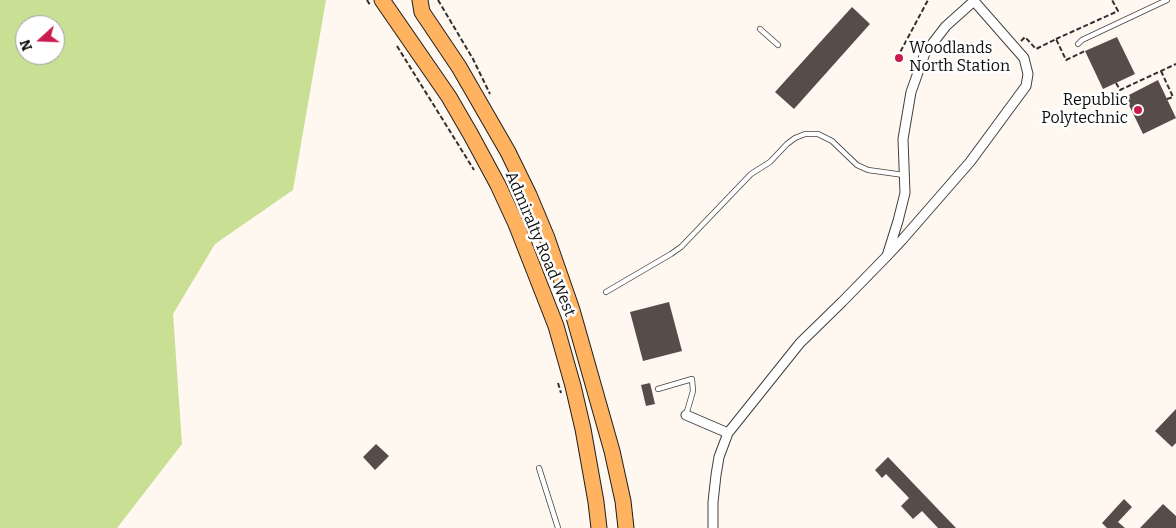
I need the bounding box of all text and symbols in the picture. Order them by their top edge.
north arrow [15,15,65,65]
text: N [17,37,36,53]
place label: Woodlands North Station [909,39,1010,77]
marker: Woodlands North Station [893,52,905,64]
place label: Republic Polytechnic [1041,91,1128,129]
marker: Republic Polytechnic [1132,104,1144,116]
street label: Admiralty Road West [501,168,579,320]

